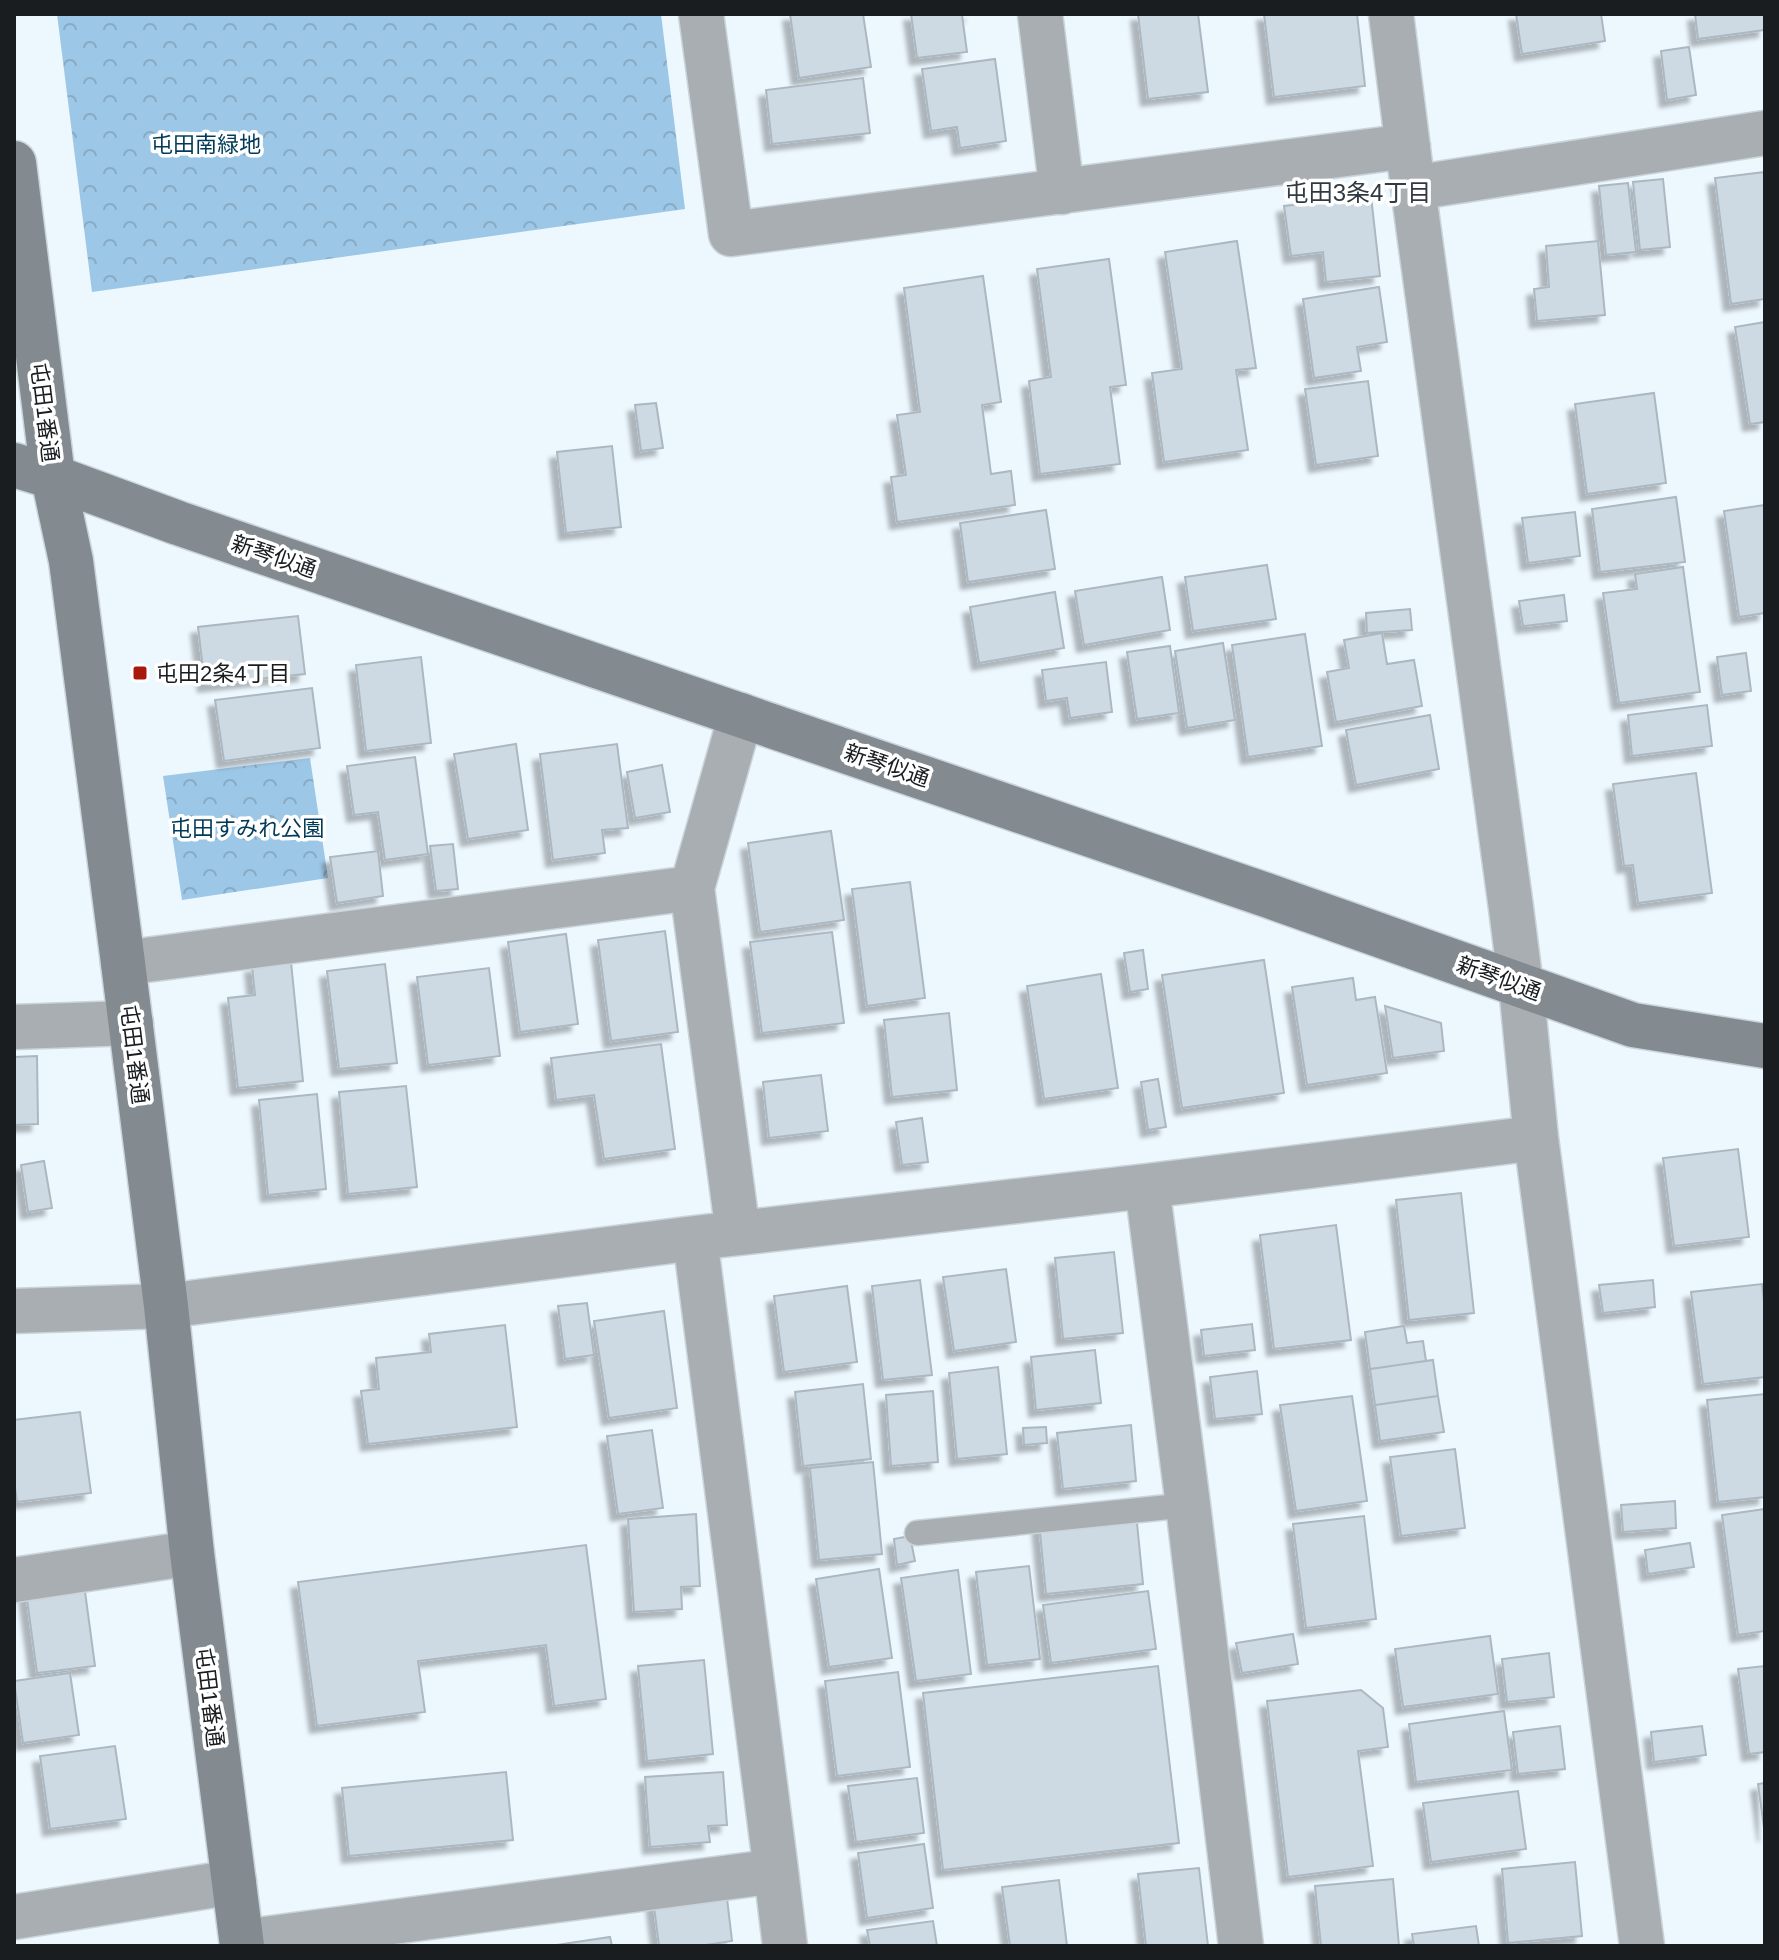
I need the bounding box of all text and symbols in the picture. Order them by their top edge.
park label: 屯田南緑地 [151,132,261,157]
district label: 屯田3条4丁目 [1285,179,1431,206]
street label: 屯田1番通 [26,361,63,463]
street label: 新琴似通 [228,530,320,583]
place label: 屯田2条4丁目 [156,661,290,686]
marker: 屯田2条4丁目 [131,664,149,682]
street label: 新琴似通 [841,739,933,792]
park label: 屯田すみれ公園 [170,816,324,841]
street label: 新琴似通 [1453,952,1544,1005]
street label: 屯田1番通 [116,1003,153,1105]
street label: 屯田1番通 [191,1646,228,1748]

